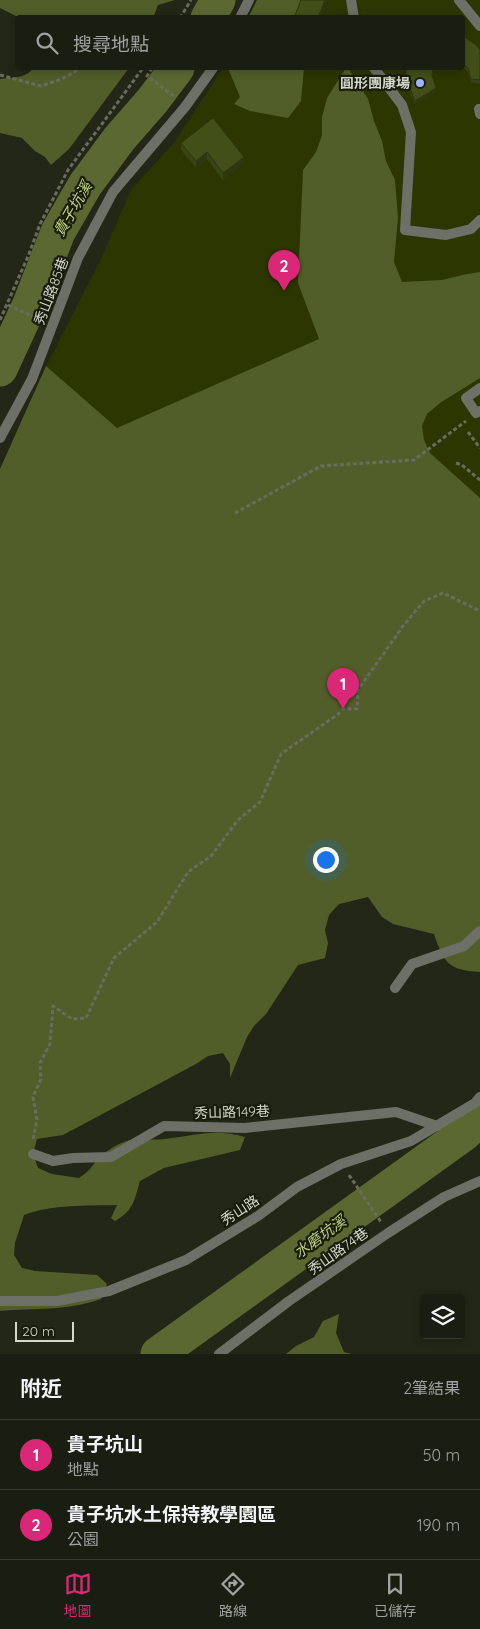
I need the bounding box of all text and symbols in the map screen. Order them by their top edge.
search box [15,15,465,70]
icon: search [33,29,61,57]
text: 搜尋地點 [73,32,149,56]
place label: 圓形團康場 [340,74,410,92]
marker: 圓形團康場 [414,77,426,89]
water label: 貴子坑溪 [49,176,97,239]
pin: 2 [268,250,300,291]
street label: 秀山路85巷 [30,255,72,327]
pin: 1 [327,668,359,709]
your location [313,847,339,873]
street label: 秀山路149巷 [194,1102,270,1122]
street label: 秀山路 [217,1191,263,1229]
water label: 水磨坑溪 [290,1210,351,1262]
street label: 秀山路74巷 [304,1224,372,1278]
map controls [420,1294,465,1339]
button: layers [420,1294,465,1339]
scale bar [15,1319,74,1342]
text: 20 m [22,1322,55,1340]
text: 附近 [20,1375,62,1401]
text: 2筆結果 [403,1378,460,1398]
text: 貴子坑山 [67,1432,143,1456]
text: 1 [33,1445,39,1465]
text: 50 m [423,1445,460,1465]
text: 地點 [67,1459,99,1479]
text: 貴子坑水土保持教學園區 [67,1502,276,1526]
text: 2 [31,1515,41,1535]
text: 190 m [417,1515,460,1535]
text: 公園 [67,1529,99,1549]
tab: 地圖 [64,1570,92,1620]
tab: 路線 [219,1570,247,1620]
tab: 已儲存 [374,1570,416,1620]

